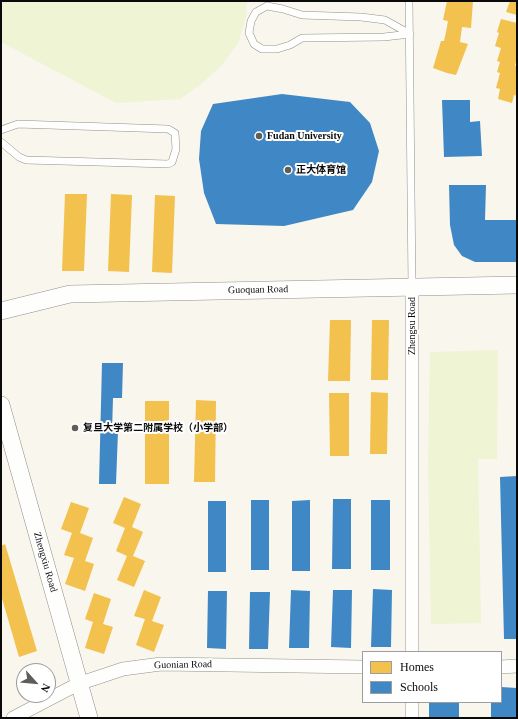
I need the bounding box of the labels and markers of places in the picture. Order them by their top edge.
place label: Fudan University [267,130,342,142]
marker: Fudan University [254,131,264,141]
place label: 正大体育馆 [296,164,346,176]
marker: 正大体育馆 [283,165,293,175]
place label: 复旦大学第二附属学校（小学部） [83,422,233,434]
marker: 复旦大学第二附属学校（小学部） [70,423,80,433]

